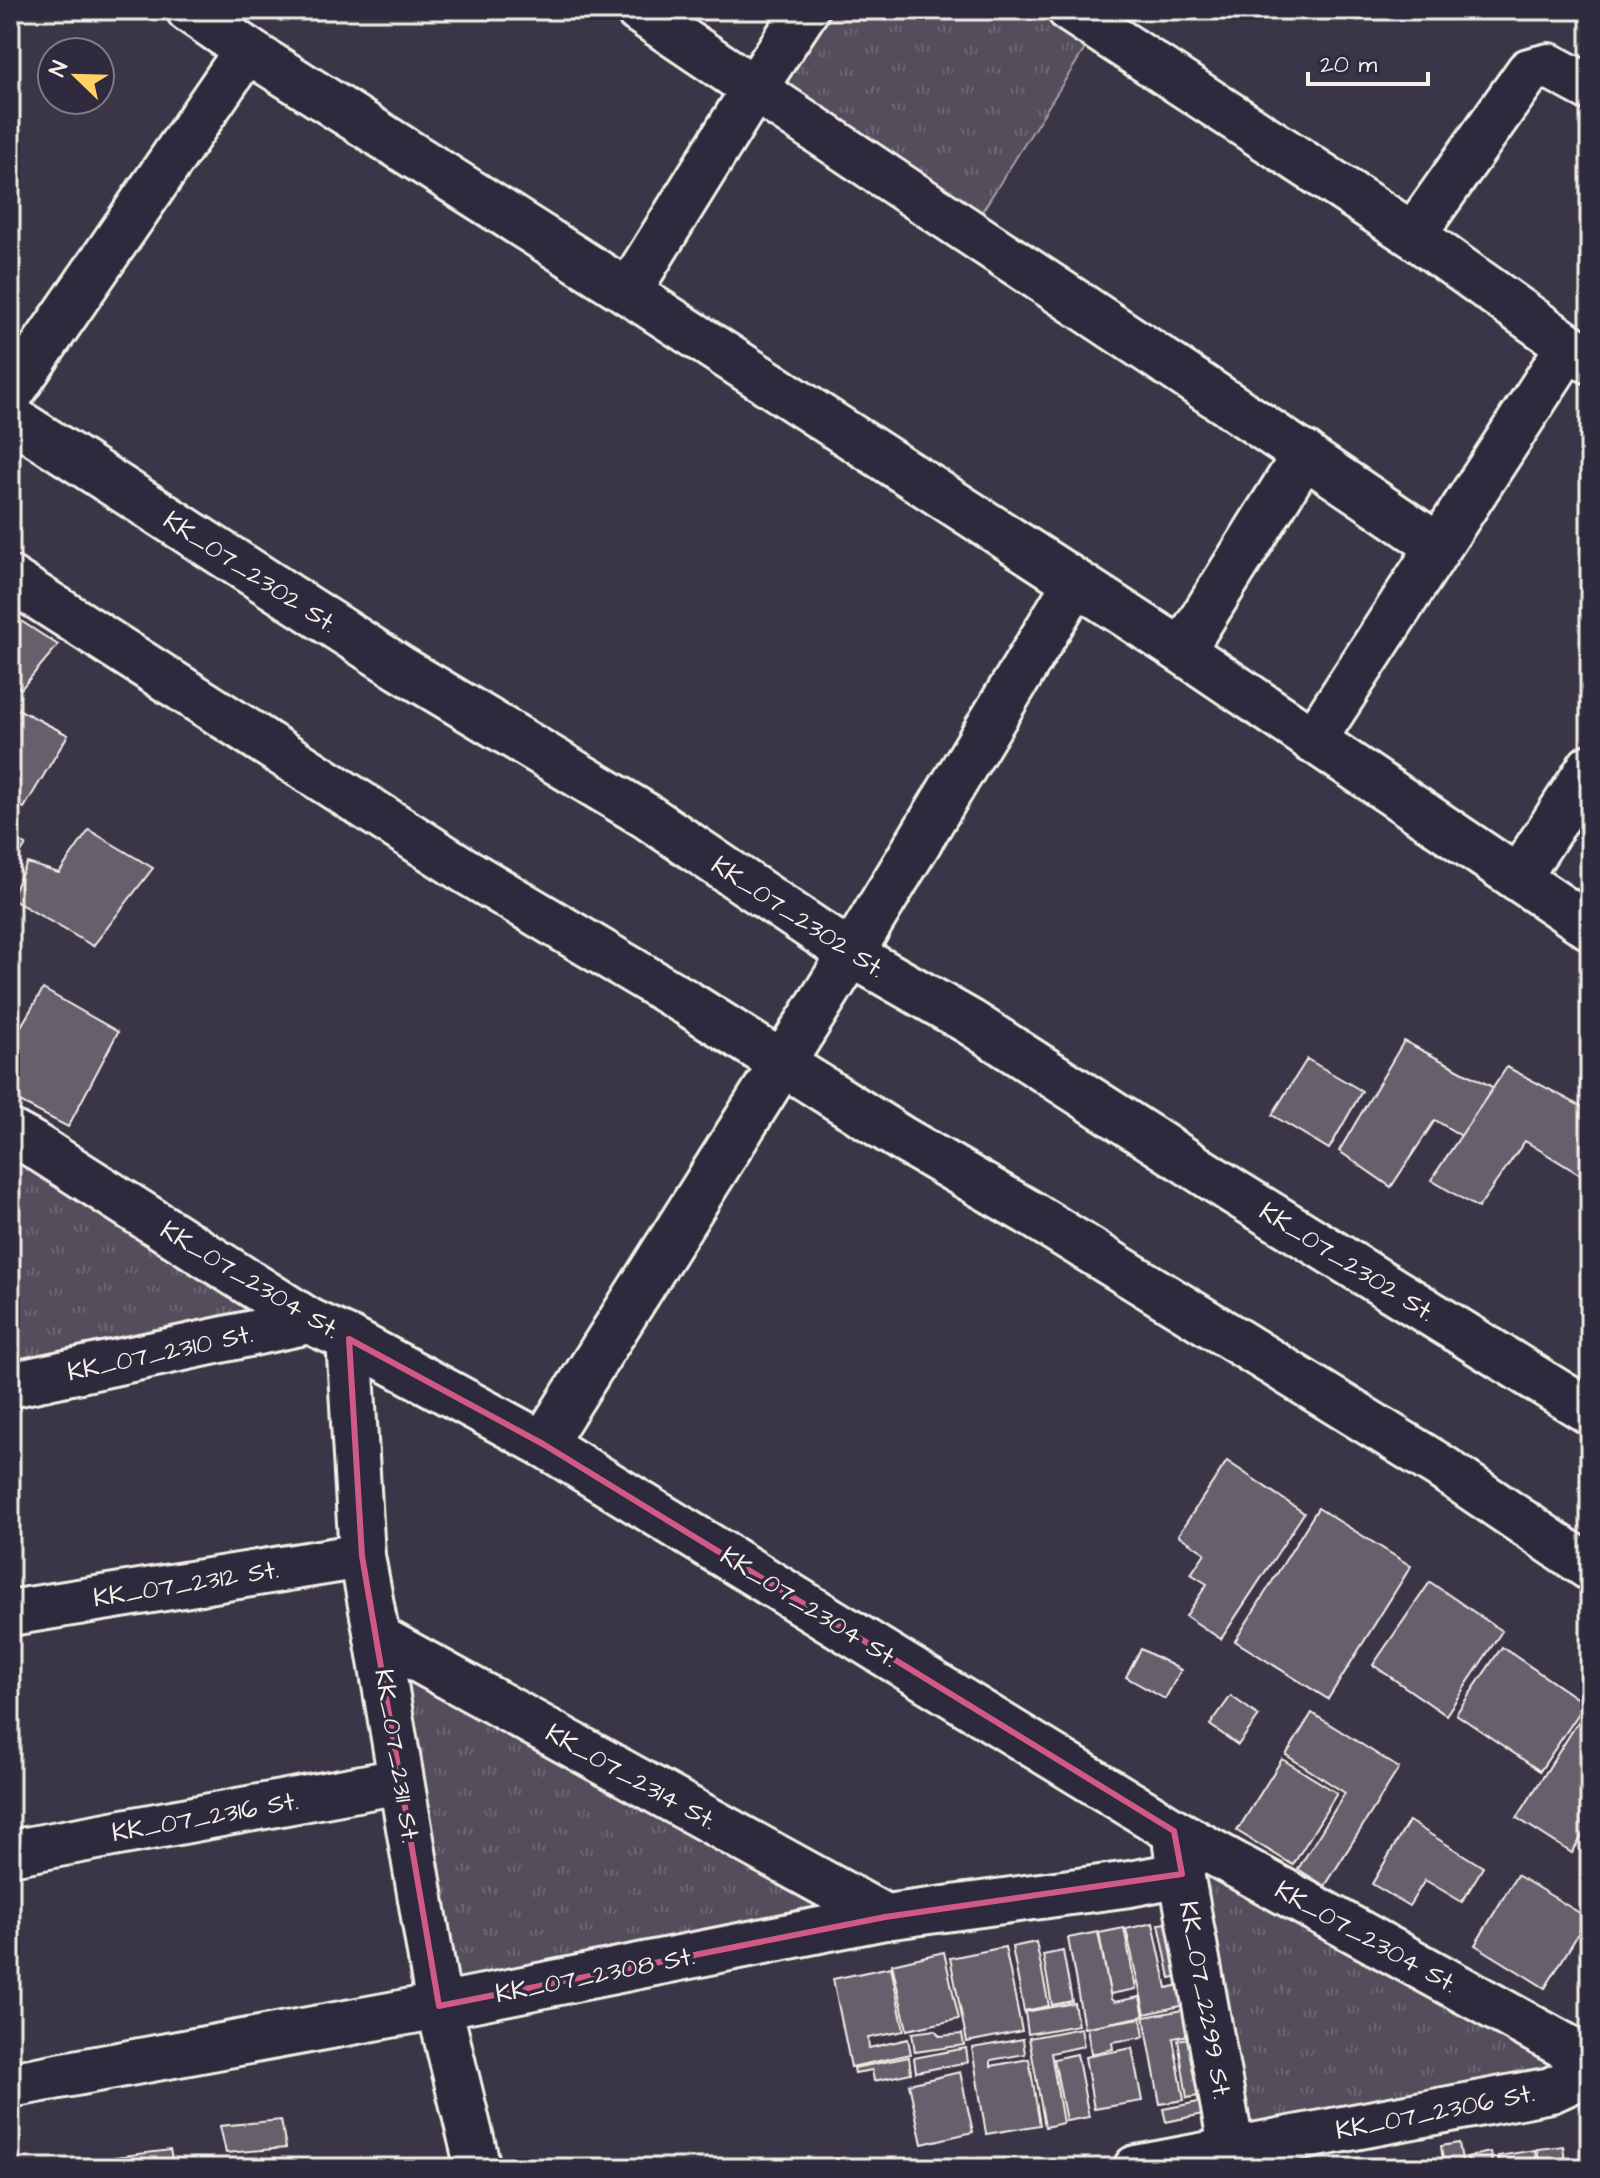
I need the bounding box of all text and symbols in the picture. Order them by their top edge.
north arrow [36,36,116,116]
scale bar [1308,36,1428,86]
text: 20 m [1320,48,1377,82]
text: N [42,56,76,81]
street label: KK_07_2302 St. [156,502,344,642]
street label: KK_07_2302 St. [704,847,892,987]
street label: KK_07_2302 St. [1253,1194,1441,1330]
street label: KK_07_2304 St. [154,1212,346,1348]
street label: KK_07_2310 St. [64,1316,256,1390]
street label: KK_07_2304 St. [713,1538,905,1676]
street label: KK_07_2312 St. [91,1552,281,1616]
street label: KK_07_2311 St. [365,1666,429,1846]
street label: KK_07_2314 St. [539,1715,723,1839]
street label: KK_07_2316 St. [109,1783,301,1851]
street label: KK_07_2304 St. [1268,1872,1464,2002]
street label: KK_07_2299 St. [1170,1898,1240,2102]
street label: KK_07_2308 St. [492,1938,698,2012]
street label: KK_07_2306 St. [1333,2075,1537,2149]

